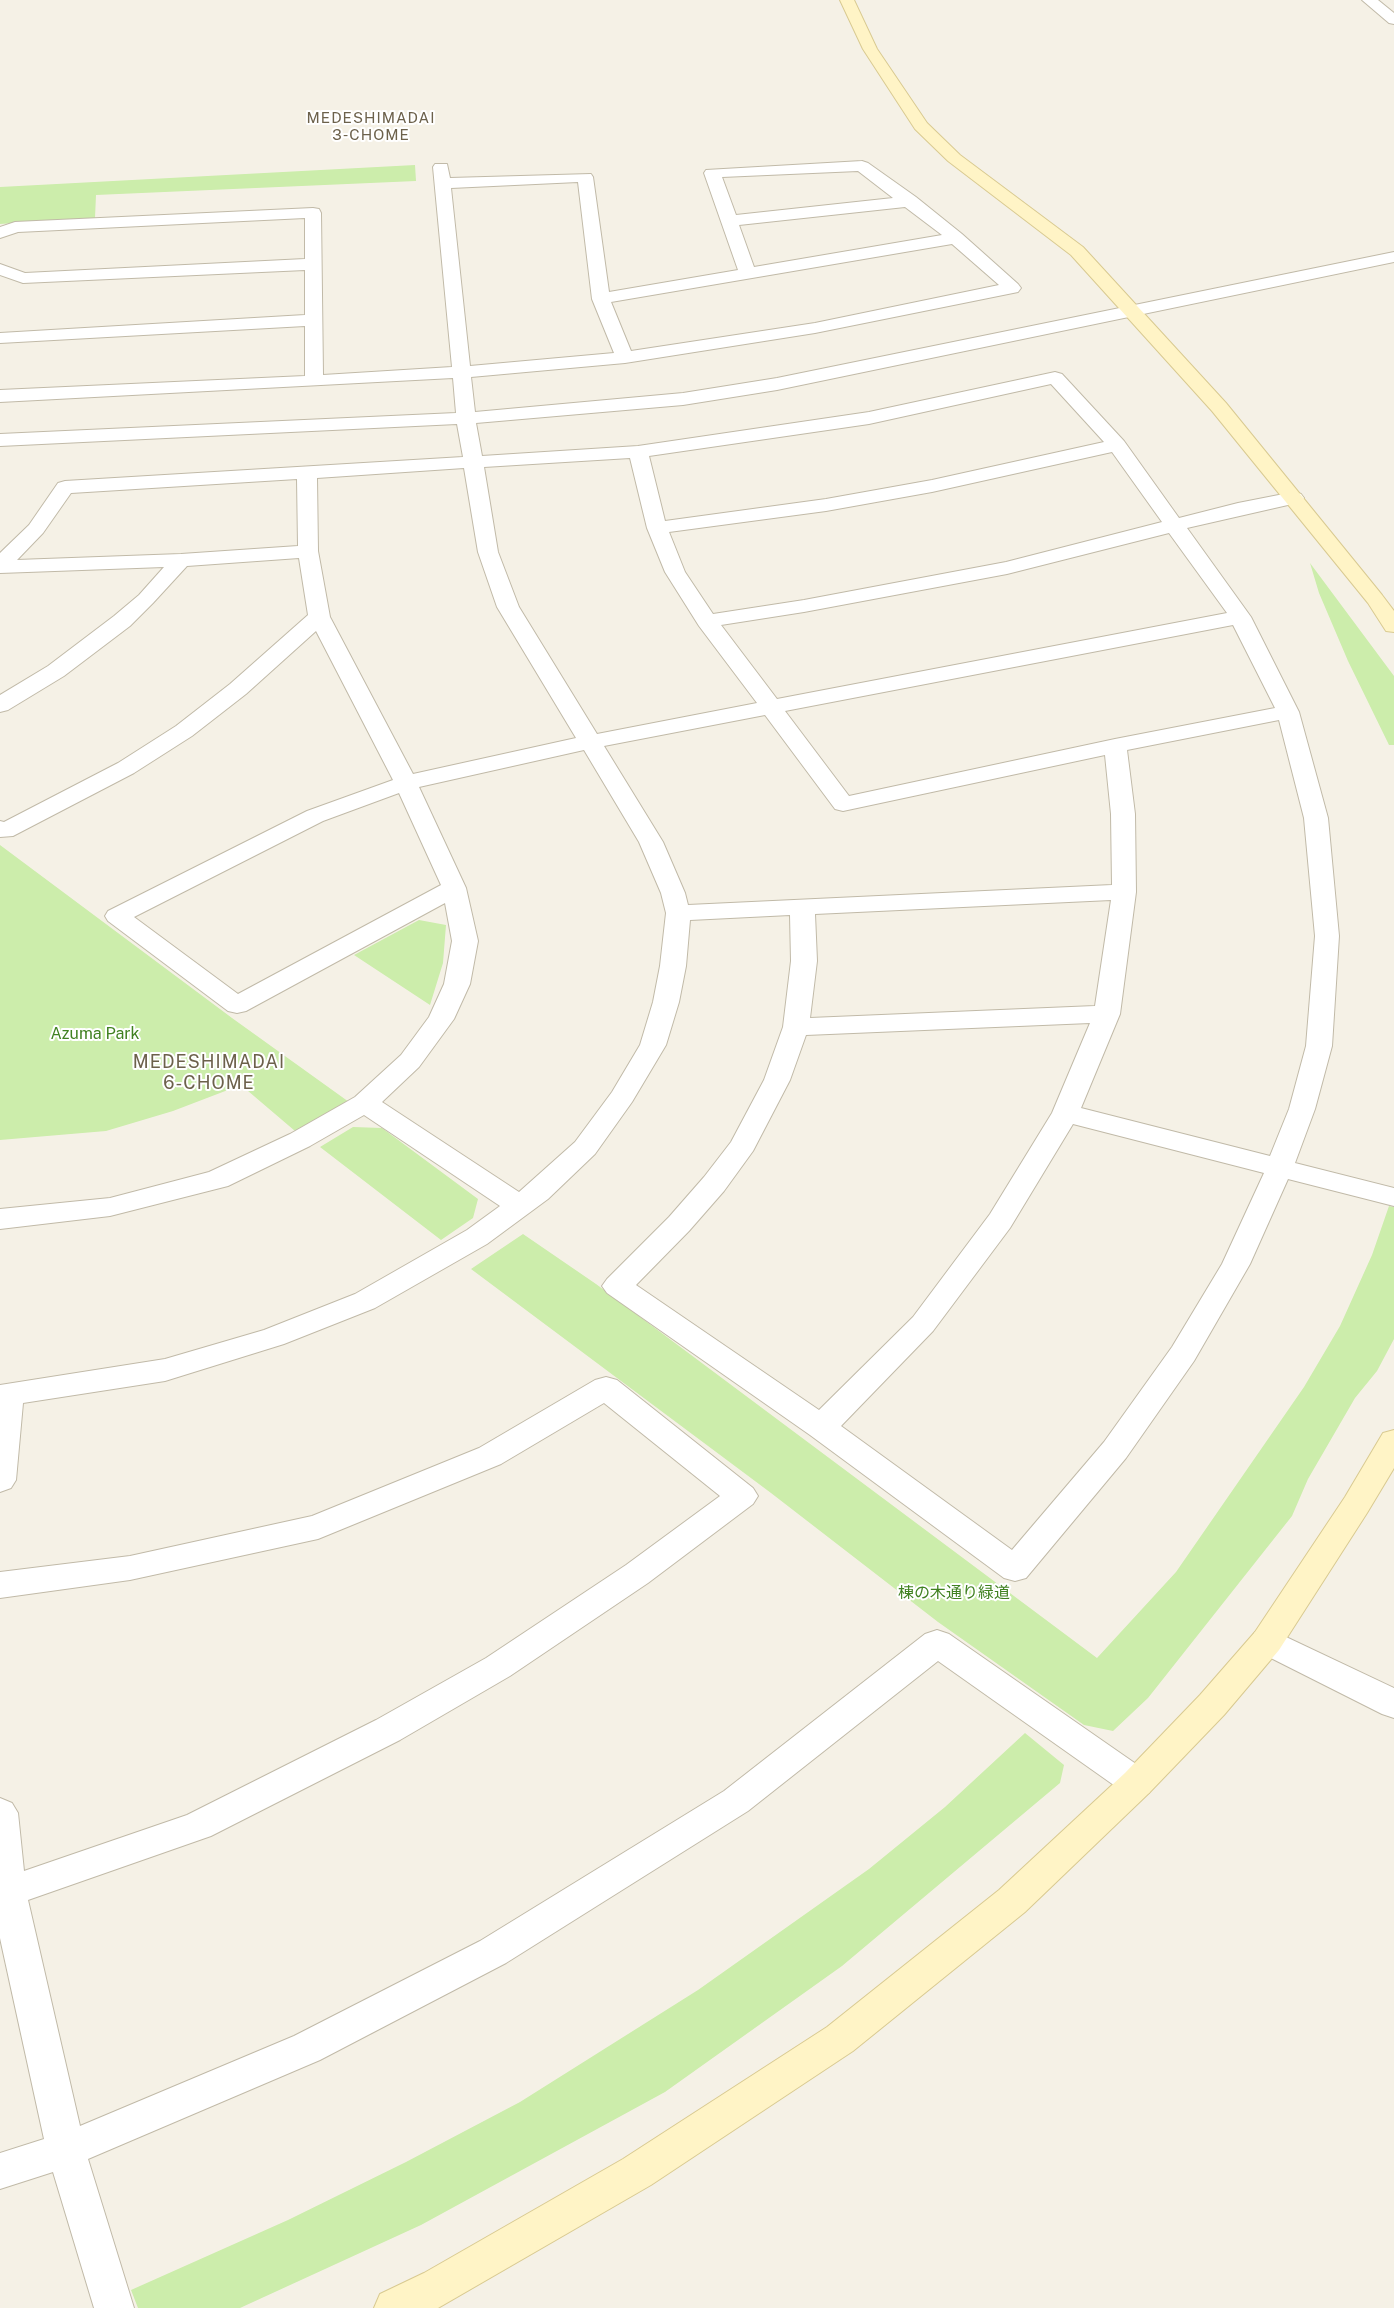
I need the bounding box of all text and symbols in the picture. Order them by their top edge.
district label: MEDESHIMADAI 3-CHOME [305,109,437,144]
park label: Azuma Park [50,1024,140,1044]
district label: MEDESHIMADAI 6-CHOME [131,1051,287,1094]
park label: 棟の木通り緑道 [898,1583,1010,1603]

